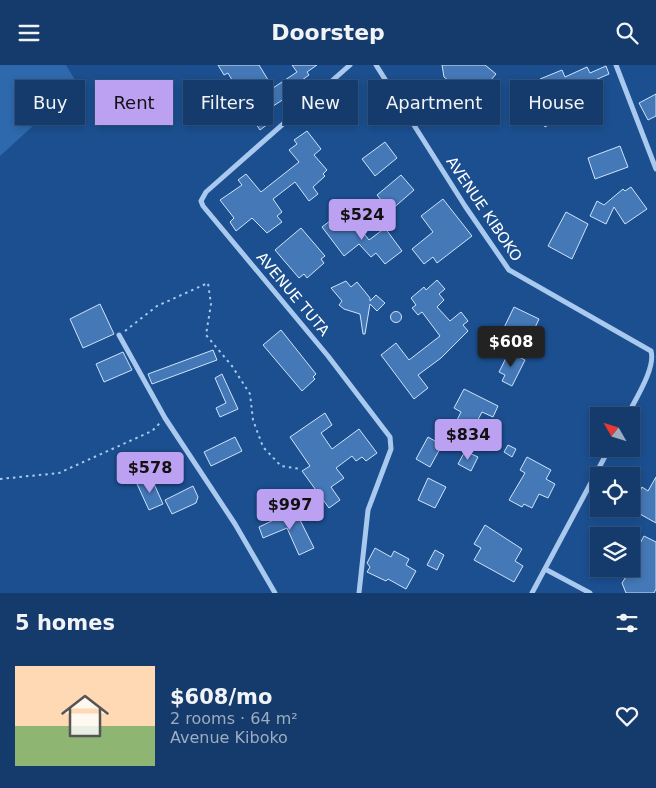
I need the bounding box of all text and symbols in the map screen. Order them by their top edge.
icon: menu [15,19,43,47]
icon: search [613,19,641,47]
text: Doorstep [271,20,385,45]
chip: Buy [15,80,85,125]
chip: Rent [95,80,173,125]
chip: Filters [183,80,273,125]
chip: New [283,80,358,125]
chip: Apartment [368,80,500,125]
chip: House [510,80,603,125]
street label: AVENUE KIBOKO [442,153,526,265]
pin: $524 [332,199,392,241]
text: $524 [340,205,384,224]
street label: AVENUE TUTA [253,248,334,340]
pin: $608 [481,325,541,368]
text: $608 [489,332,533,351]
north arrow [590,407,640,457]
map controls [590,407,640,577]
pin: $834 [438,419,498,461]
text: $834 [446,425,490,444]
pin: $578 [120,451,180,494]
text: $578 [128,458,172,477]
button: locate [590,467,640,517]
pin: $997 [260,489,320,531]
text: $997 [268,495,312,514]
button: layers [590,527,640,577]
icon: filters [613,609,641,637]
text: 5 homes [15,611,115,635]
text: $608/mo [170,685,272,709]
icon: home [55,686,115,746]
icon: heart [613,702,641,730]
text: 2 rooms · 64 m² [170,709,298,728]
text: Avenue Kiboko [170,728,288,747]

